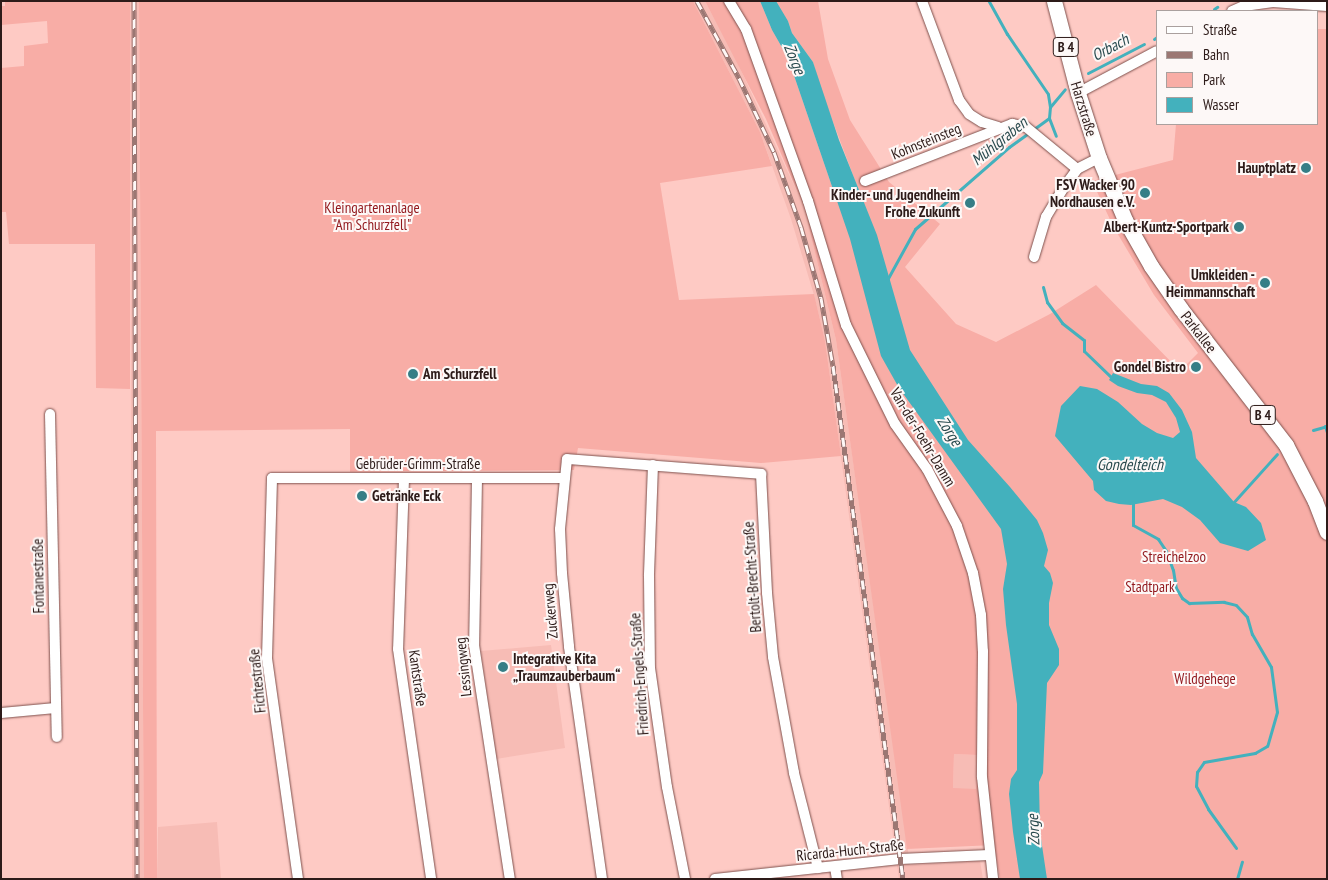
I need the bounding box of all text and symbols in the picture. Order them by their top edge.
legend [1156,10,1318,125]
text: Straße [1203,20,1237,39]
water label: Orbach [1088,29,1132,65]
road number: B 4 [1052,36,1080,58]
water label: Zorge [780,41,810,77]
text: Bahn [1203,45,1229,64]
text: Park [1203,70,1225,89]
street label: Harzstraße [1067,79,1101,139]
text: Wasser [1203,95,1239,114]
water label: Mühlgraben [967,113,1031,169]
street label: Kohnsteinsteg [889,119,963,163]
place label: Hauptplatz [1237,159,1296,177]
marker: Hauptplatz [1300,162,1312,174]
place label: FSV Wacker 90 Nordhausen e.V. [1050,175,1135,210]
place label: Kinder- und Jugendheim Frohe Zukunft [830,185,960,220]
marker: FSV Wacker 90 Nordhausen e.V. [1139,187,1151,199]
marker: Kinder- und Jugendheim Frohe Zukunft [964,197,976,209]
park label: Kleingartenanlage "Am Schurzfell" [324,198,420,233]
place label: Albert-Kuntz-Sportpark [1104,218,1229,236]
marker: Albert-Kuntz-Sportpark [1233,221,1245,233]
place label: Umkleiden - Heimmannschaft [1166,265,1255,300]
marker: Umkleiden - Heimmannschaft [1259,277,1271,289]
street label: Parkallee [1177,308,1221,356]
place label: Gondel Bistro [1114,358,1186,376]
marker: Gondel Bistro [1190,361,1202,373]
place label: Am Schurzfell [423,365,497,383]
marker: Am Schurzfell [407,368,419,380]
street label: Van-der-Foehr-Damm [886,384,960,490]
road number: B 4 [1249,404,1277,426]
water label: Zorge [933,413,967,449]
water label: Gondelteich [1097,454,1163,474]
street label: Gebrüder-Grimm-Straße [356,455,480,473]
place label: Getränke Eck [372,487,441,505]
marker: Getränke Eck [356,490,368,502]
street label: Bertolt-Brecht-Straße [739,521,765,633]
street label: Fontanestraße [28,538,48,614]
park label: Streichelzoo [1142,548,1206,566]
park label: Stadtpark [1125,578,1175,596]
street label: Zuckerweg [539,583,561,639]
street label: Friedrich-Engels-Straße [626,612,652,736]
street label: Lessingweg [451,636,475,698]
street label: Fichtestraße [245,648,269,714]
street label: Kantstraße [405,649,431,707]
place label: Integrative Kita „Traumzauberbaum“ [513,649,620,684]
marker: Integrative Kita „Traumzauberbaum“ [497,661,509,673]
park label: Wildgehege [1174,670,1236,688]
water label: Zorge [1023,814,1043,846]
street label: Ricarda-Huch-Straße [795,835,905,865]

